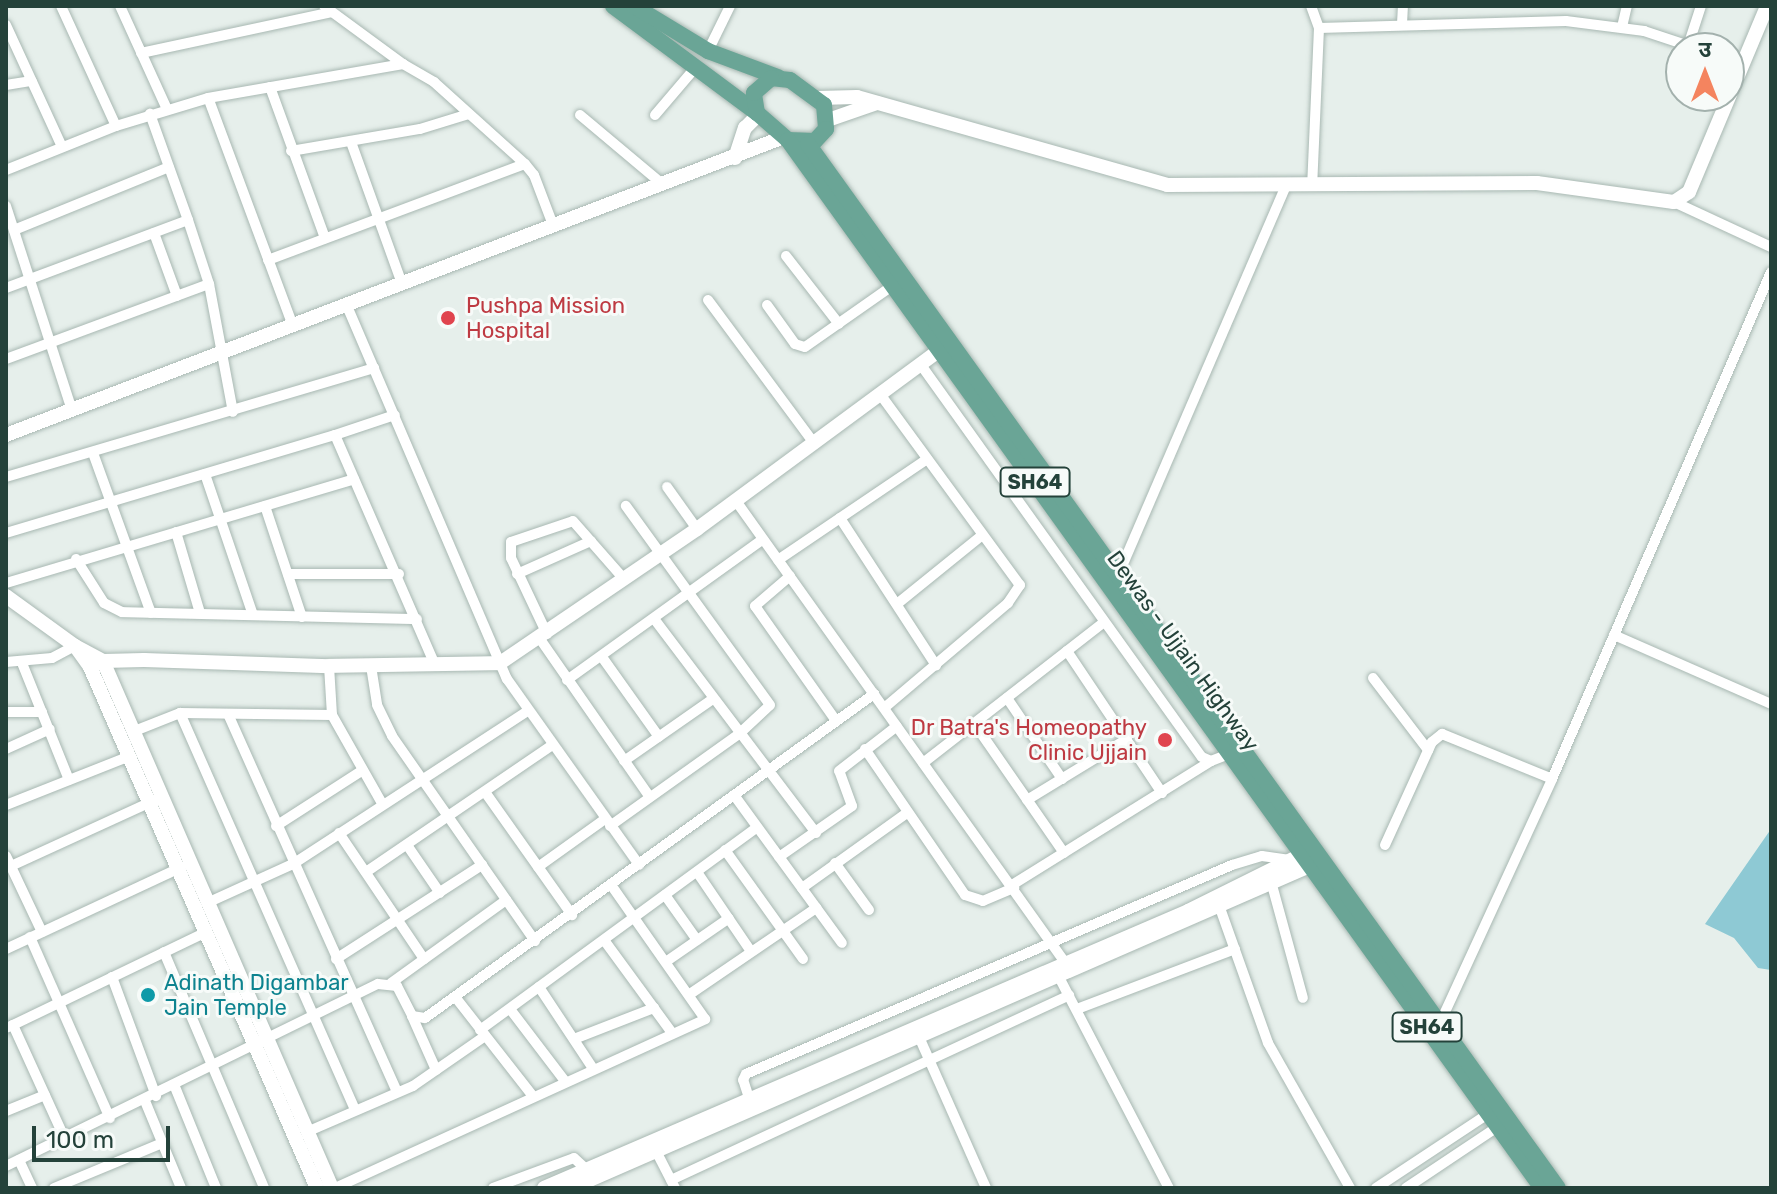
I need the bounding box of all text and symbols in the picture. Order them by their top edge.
north arrow [1665,32,1745,112]
text: उ [1699,36,1711,63]
place label: Pushpa Mission Hospital [466,292,625,344]
marker: Pushpa Mission Hospital [437,307,459,329]
road number: SH64 [999,466,1071,498]
street label: Dewas - Ujjain Highway [1102,546,1264,756]
place label: Dr Batra's Homeopathy Clinic Ujjain [910,714,1147,766]
marker: Dr Batra's Homeopathy Clinic Ujjain [1154,729,1176,751]
place label: Adinath Digambar Jain Temple [164,969,349,1020]
marker: Adinath Digambar Jain Temple [139,986,157,1004]
road number: SH64 [1391,1011,1463,1043]
scale bar [36,1110,174,1160]
text: 100 m [46,1126,114,1154]

